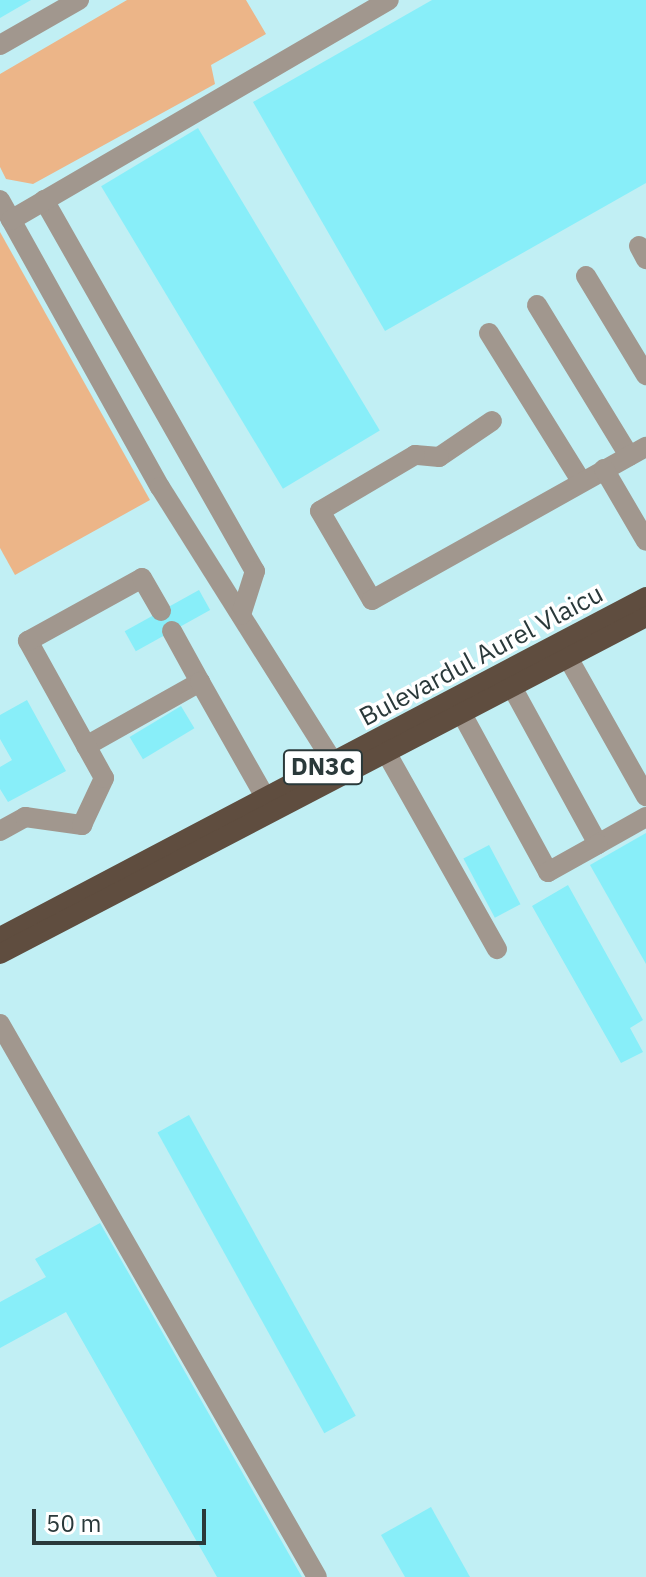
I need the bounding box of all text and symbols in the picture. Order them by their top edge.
street label: Bulevardul Aurel Vlaicu [354,578,608,732]
road number: DN3C [281,747,365,787]
scale bar [36,1493,210,1543]
text: 50 m [46,1507,101,1539]

